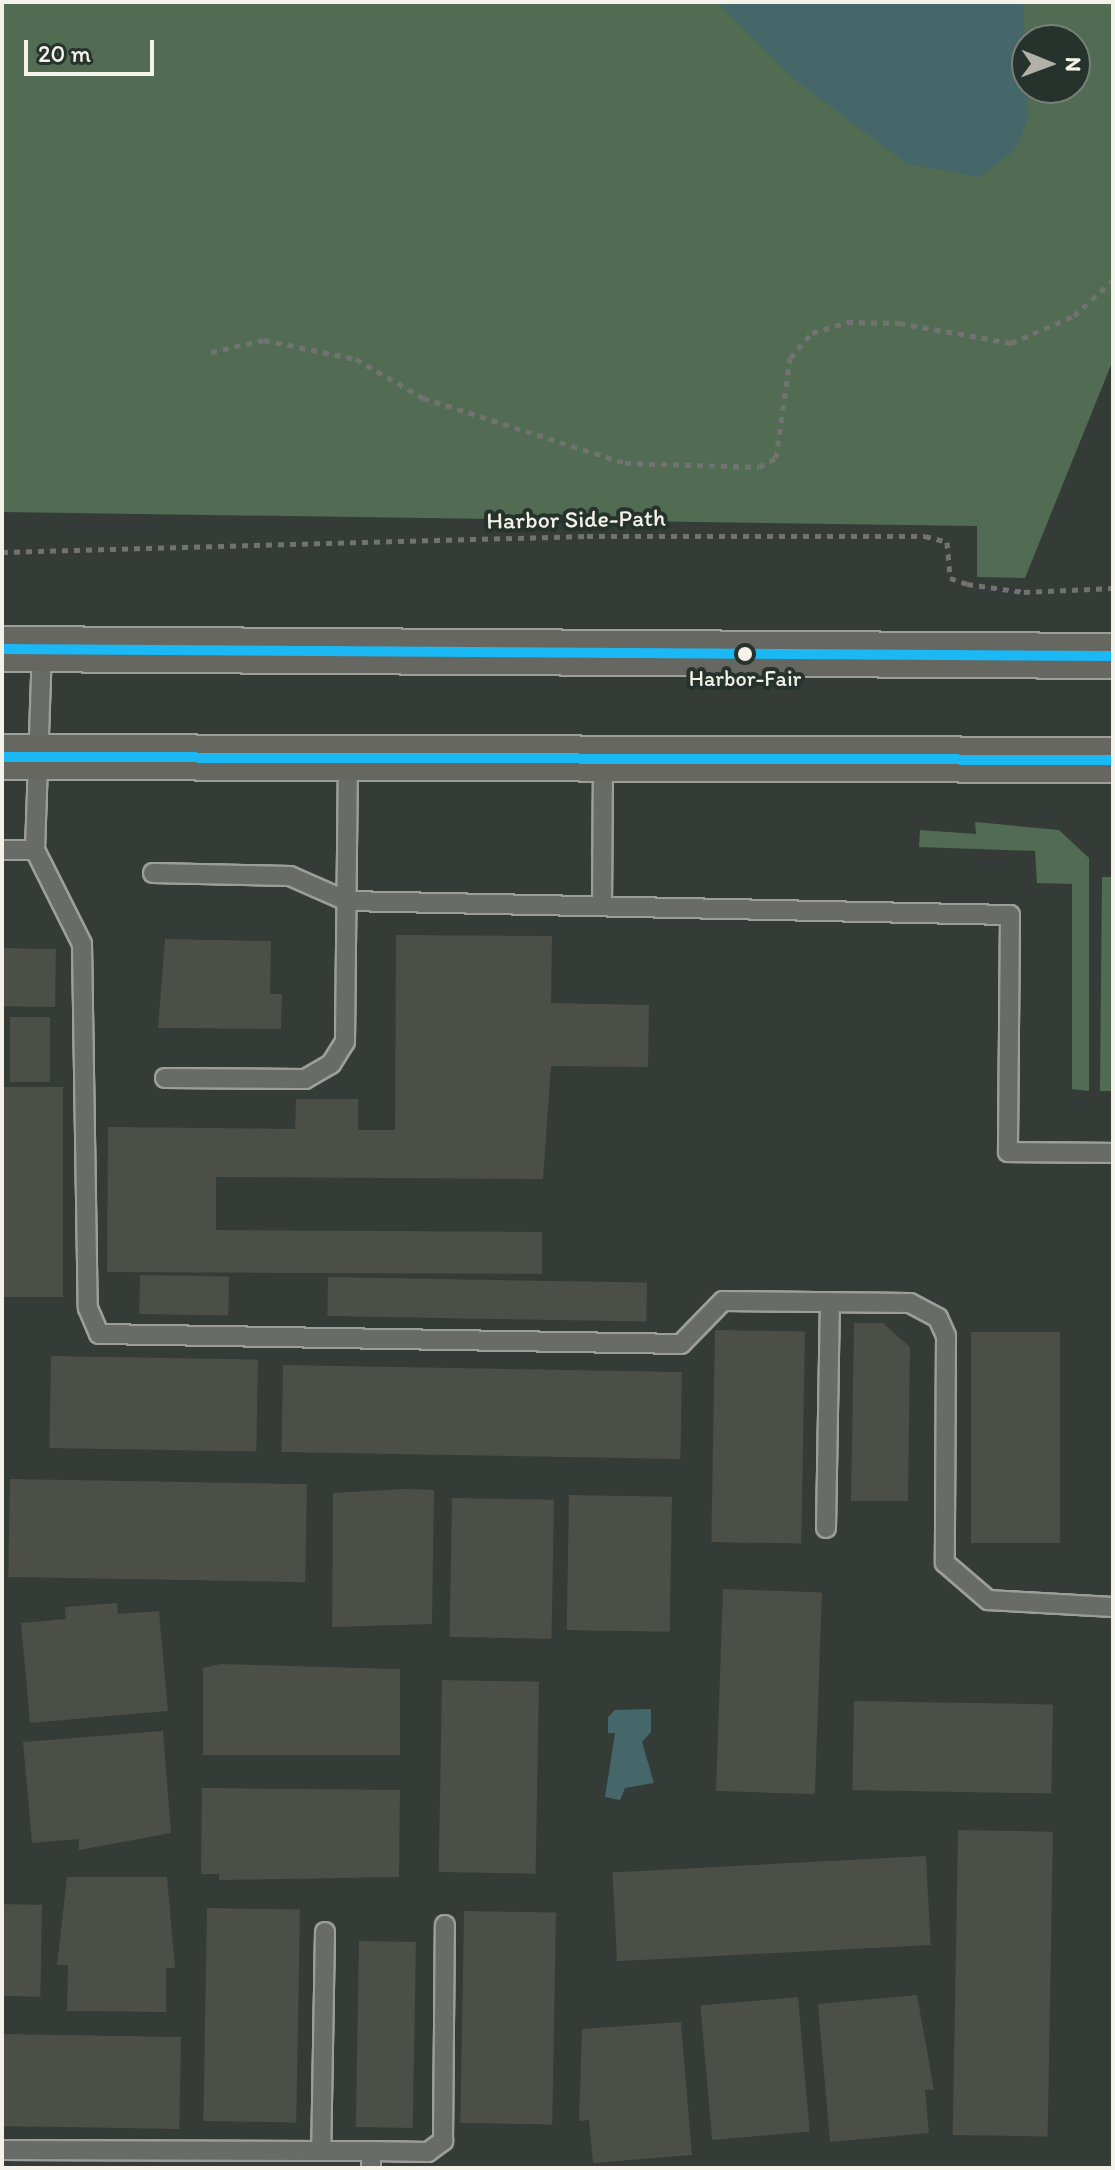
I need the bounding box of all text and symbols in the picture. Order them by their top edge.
scale bar [28,24,158,74]
north arrow [1011,24,1091,104]
text: 20 m [38,39,91,68]
text: N [1060,57,1087,72]
street label: Harbor Side-Path [486,503,666,535]
marker: Harbor-Fair [737,646,753,662]
place label: Harbor-Fair [689,666,801,692]

